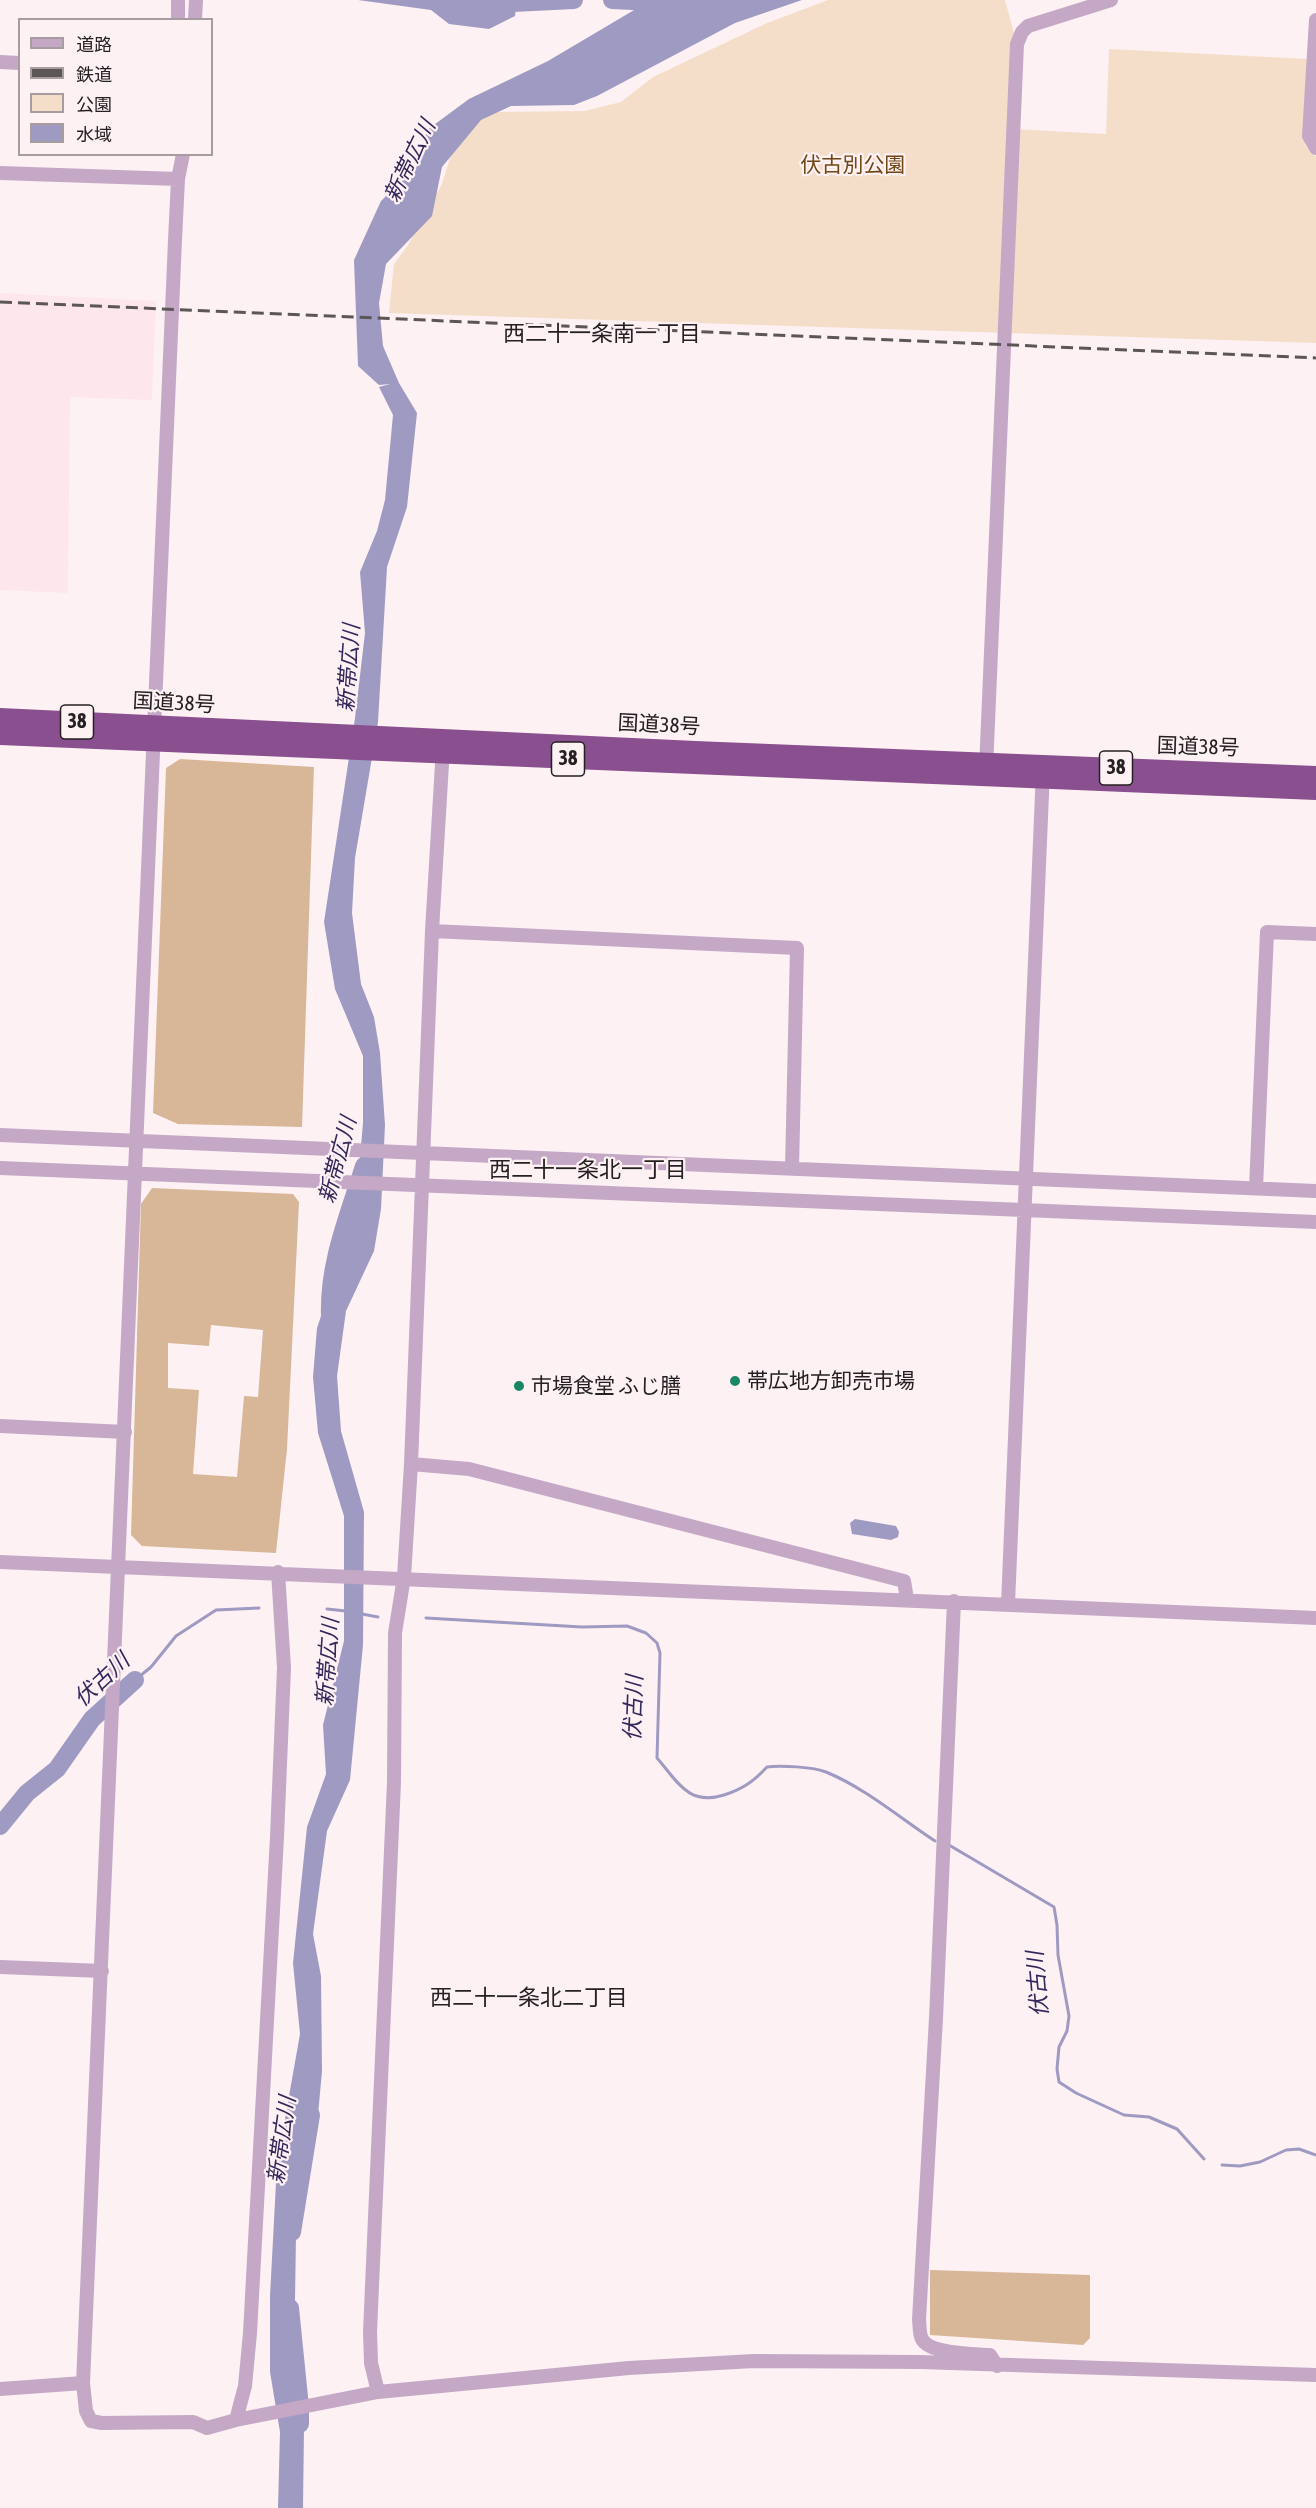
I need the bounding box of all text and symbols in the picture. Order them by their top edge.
legend [18,18,213,156]
text: 道路 [76,34,112,55]
text: 鉄道 [76,64,112,85]
text: 公園 [76,94,112,115]
water label: 新帯広川 [379,116,441,206]
text: 水域 [76,124,112,145]
park label: 伏古別公園 [801,152,905,178]
district label: 西二十一条南一丁目 [503,321,701,347]
water label: 新帯広川 [333,623,365,713]
street label: 国道38号 [132,688,216,718]
road number: 38 [60,705,94,739]
street label: 国道38号 [617,710,701,740]
street label: 国道38号 [1156,733,1240,761]
road number: 38 [552,742,584,776]
road number: 38 [1100,751,1132,785]
water label: 新帯広川 [314,1114,362,1206]
district label: 西二十一条北一丁目 [489,1157,687,1183]
place label: 帯広地方卸売市場 [747,1368,915,1394]
place label: 市場食堂 ふじ膳 [531,1373,681,1399]
marker: 帯広地方卸売市場 [728,1374,742,1388]
marker: 市場食堂 ふじ膳 [512,1379,526,1393]
water label: 新帯広川 [312,1617,344,1707]
water label: 伏古川 [69,1648,135,1712]
water label: 伏古川 [620,1675,648,1741]
water label: 伏古川 [1022,1950,1054,2018]
district label: 西二十一条北二丁目 [430,1985,628,2011]
water label: 新帯広川 [263,2095,301,2185]

